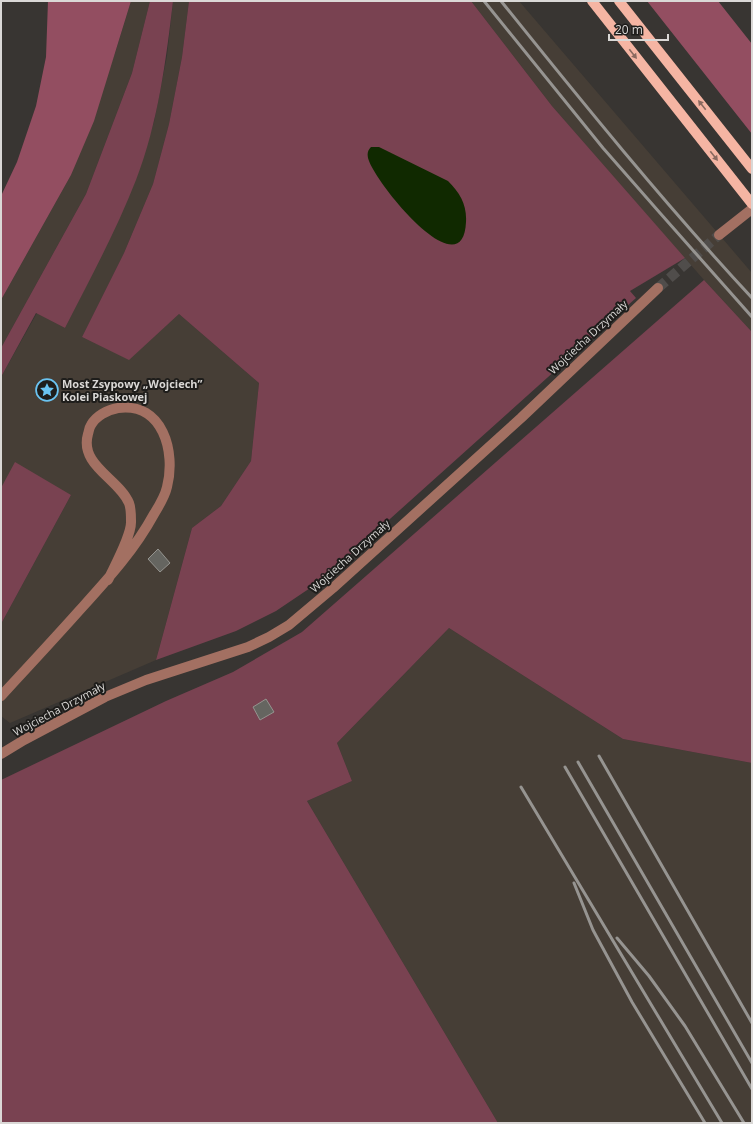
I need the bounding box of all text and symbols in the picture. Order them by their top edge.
scale bar [609,16,668,42]
text: 20 m [615,21,643,38]
one-way arrow [629,48,638,59]
one-way arrow [697,100,706,111]
one-way arrow [709,150,718,161]
street label: Wojciecha Drzymały [545,296,631,377]
place label: Most Zsypowy „Wojciech” Kolei Piaskowej [62,376,203,404]
place icon: Most Zsypowy „Wojciech” Kolei Piaskowej [34,377,60,403]
street label: Wojciecha Drzymały [307,515,393,595]
street label: Wojciecha Drzymały [10,678,108,739]

